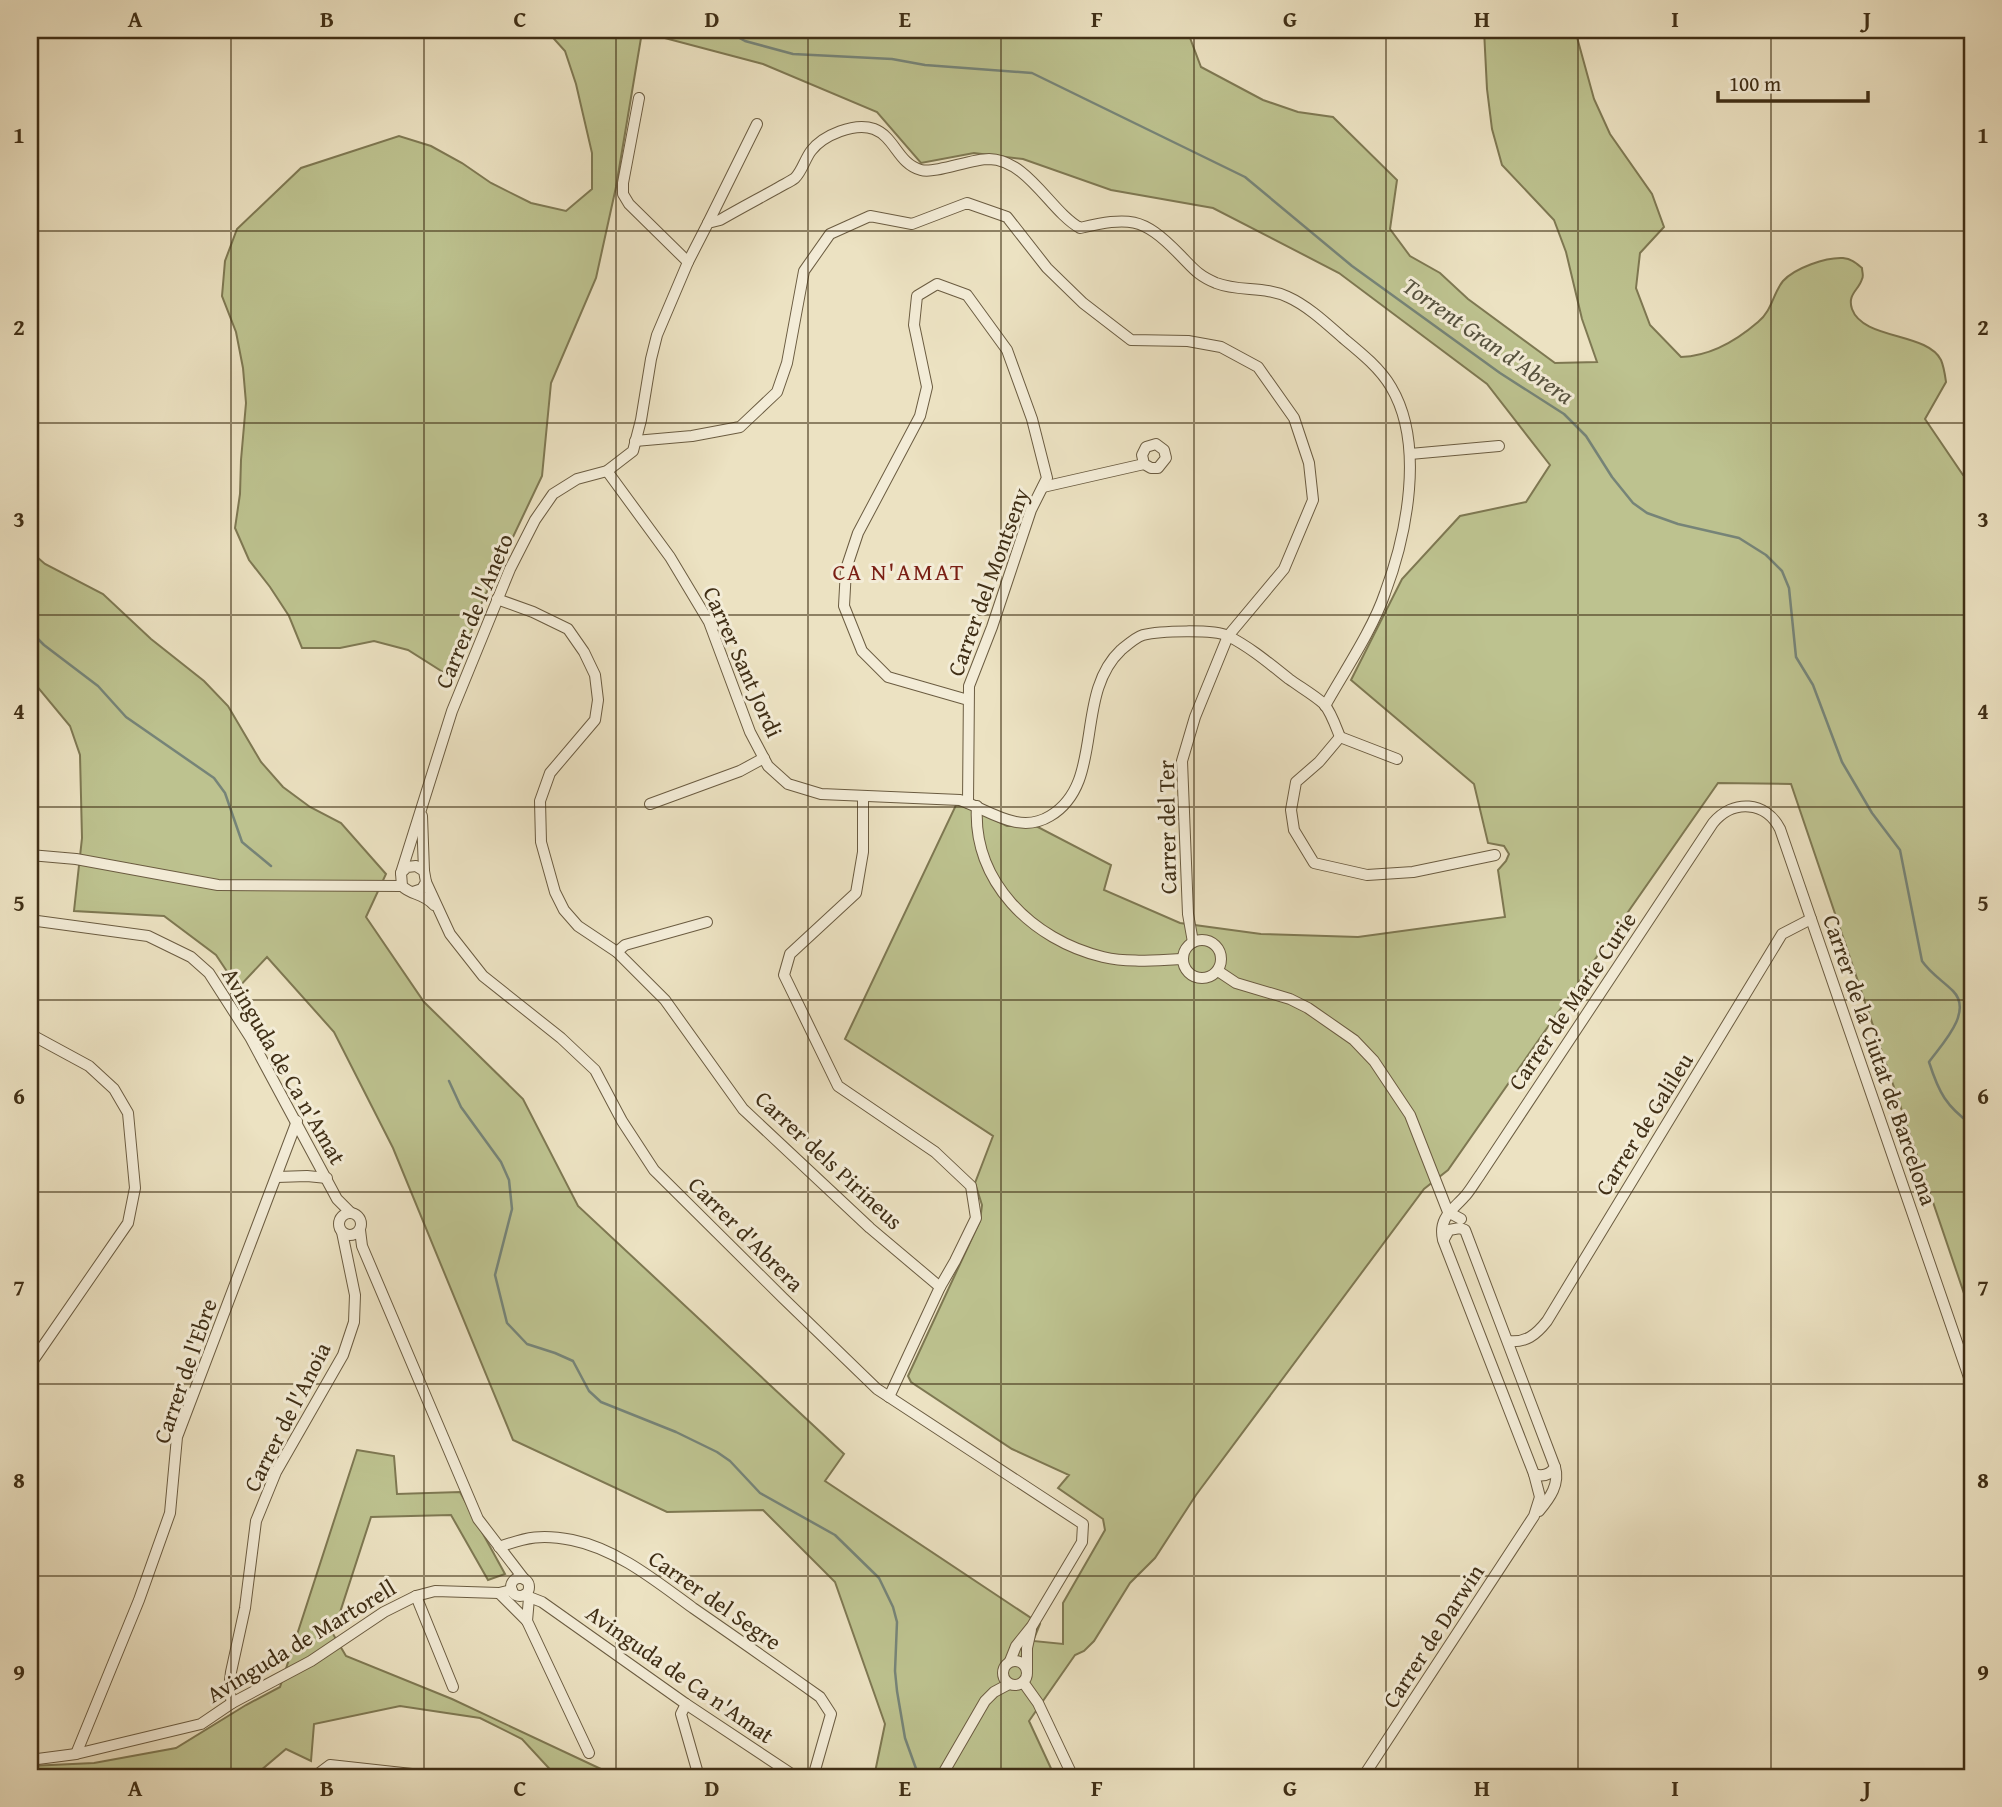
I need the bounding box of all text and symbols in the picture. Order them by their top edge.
text: A [128,2,143,35]
text: B [320,2,334,35]
text: C [513,2,527,35]
text: D [705,2,720,35]
text: E [899,2,911,35]
text: F [1091,2,1103,35]
text: G [1283,2,1297,35]
text: H [1474,2,1490,35]
text: I [1671,2,1679,35]
text: J [1859,2,1871,35]
scale bar [1718,60,1869,104]
text: 100 m [1729,68,1781,99]
text: 1 [13,118,25,151]
text: 1 [1977,118,1989,151]
water label: Torrent Gran d'Abrera [1396,268,1581,413]
text: 2 [13,310,25,343]
text: 2 [1977,310,1989,343]
street label: Carrer del Montseny [938,483,1037,680]
text: 3 [13,502,25,535]
text: 3 [1977,502,1989,535]
street label: Carrer de l'Aneto [426,528,521,693]
district label: CA N'AMAT [832,554,966,589]
street label: Carrer Sant Jordi [695,581,792,743]
text: 4 [13,694,25,727]
text: 4 [1977,694,1989,727]
street label: Carrer del Ter [1149,759,1184,894]
text: 5 [13,886,25,919]
text: 5 [1977,886,1989,919]
street label: Carrer de Marie Curie [1500,905,1644,1096]
street label: Carrer de la Ciutat de Barcelona [1815,910,1946,1210]
street label: Avinguda de Ca n'Amat [214,961,354,1171]
street label: Carrer de Galileu [1587,1046,1701,1201]
text: 6 [13,1079,25,1112]
text: 6 [1977,1079,1989,1112]
street label: Carrer dels Pirineus [748,1082,910,1237]
street label: Carrer d'Abrera [681,1168,812,1299]
text: 7 [13,1271,25,1304]
text: 7 [1977,1271,1989,1304]
street label: Carrer de l'Ebre [144,1294,225,1448]
street label: Carrer de l'Anoia [235,1336,338,1497]
text: 8 [13,1463,25,1496]
text: 8 [1977,1463,1989,1496]
street label: Carrer del Segre [642,1542,788,1658]
street label: Carrer de Darwin [1374,1557,1492,1714]
street label: Avinguda de Martorell [200,1571,402,1710]
street label: Avinguda de Ca n'Amat [580,1596,781,1751]
text: 9 [13,1655,25,1688]
text: 9 [1977,1655,1989,1688]
text: A [128,1771,143,1804]
text: B [320,1771,334,1804]
text: C [513,1771,527,1804]
text: D [705,1771,720,1804]
text: E [899,1771,911,1804]
text: F [1091,1771,1103,1804]
text: G [1283,1771,1297,1804]
text: H [1474,1771,1490,1804]
text: I [1671,1771,1679,1804]
text: J [1859,1771,1871,1804]

